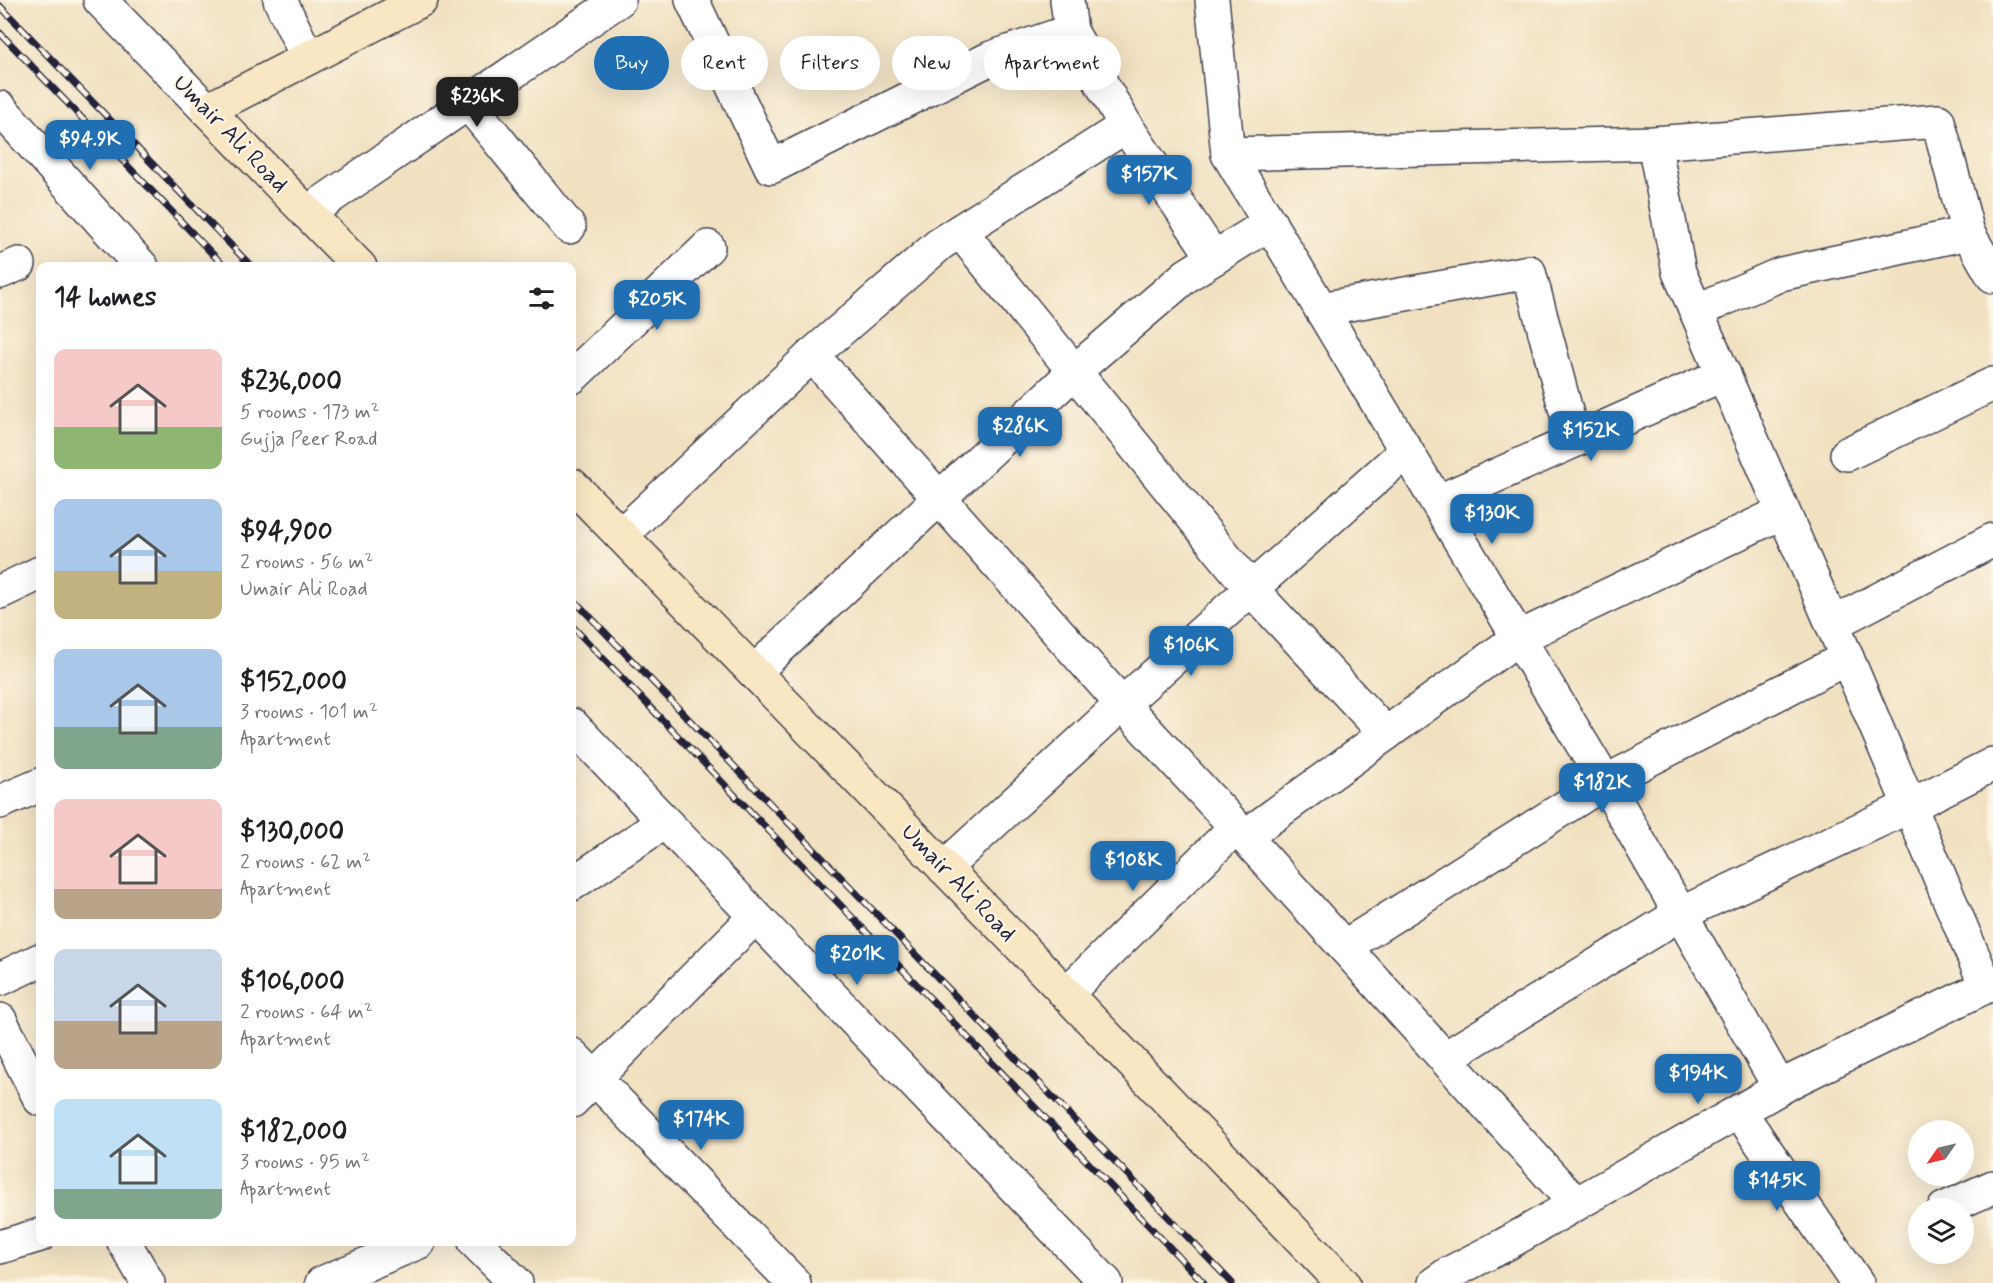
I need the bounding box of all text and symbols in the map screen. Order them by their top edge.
chip: Buy [594,36,669,90]
chip: Rent [681,36,768,90]
chip: Filters [780,36,880,90]
chip: New [892,36,972,90]
chip: Apartment [984,36,1121,90]
street label: Umair Ali Road [166,68,294,200]
pin: $236K [435,77,519,128]
text: $236K [450,83,504,110]
pin: $94.9K [41,120,139,171]
text: $94.9K [59,126,121,153]
pin: $157K [1107,155,1191,206]
text: $157K [1121,161,1177,188]
pin: $205K [615,280,699,331]
text: 14 homes [54,281,156,315]
icon: filters [525,282,558,315]
text: $205K [628,286,686,313]
text: $236,000 [240,365,342,399]
icon: home [102,373,174,445]
text: 5 rooms · 173 m² [240,399,379,426]
pin: $286K [978,407,1062,458]
pin: $152K [1549,411,1633,462]
text: $286K [992,413,1048,440]
text: $152K [1562,417,1620,444]
text: Gujja Peer Road [240,426,377,453]
pin: $130K [1450,494,1534,545]
text: $130K [1464,500,1520,527]
text: $94,900 [240,515,333,549]
icon: home [102,523,174,595]
text: 2 rooms · 56 m² [240,549,373,576]
text: Umair Ali Road [240,576,368,603]
pin: $106K [1149,626,1233,677]
text: $106K [1163,632,1219,659]
text: $152,000 [240,665,347,699]
icon: home [102,673,174,745]
text: 3 rooms · 101 m² [240,699,378,726]
text: Apartment [240,726,331,753]
pin: $182K [1560,763,1644,814]
text: $182K [1573,769,1631,796]
text: $130,000 [240,815,344,849]
street label: Umair Ali Road [894,817,1022,949]
icon: home [102,823,174,895]
pin: $108K [1091,841,1175,892]
text: $108K [1104,847,1162,874]
text: 2 rooms · 62 m² [240,849,371,876]
text: Apartment [240,876,331,903]
pin: $201K [815,935,899,986]
text: $201K [830,941,884,968]
text: $106,000 [240,965,345,999]
icon: home [102,973,174,1045]
text: 2 rooms · 64 m² [240,999,373,1026]
text: Apartment [240,1026,331,1053]
pin: $194K [1656,1054,1740,1105]
text: $194K [1669,1060,1727,1087]
pin: $174K [659,1100,743,1151]
text: $174K [673,1106,729,1133]
text: $182,000 [240,1115,347,1149]
north arrow [1908,1120,1974,1186]
map controls [1908,1120,1974,1264]
icon: home [102,1123,174,1195]
text: 3 rooms · 95 m² [240,1149,370,1176]
pin: $145K [1735,1161,1819,1212]
text: $145K [1748,1167,1806,1194]
text: Apartment [240,1176,331,1203]
button: layers [1908,1198,1974,1264]

